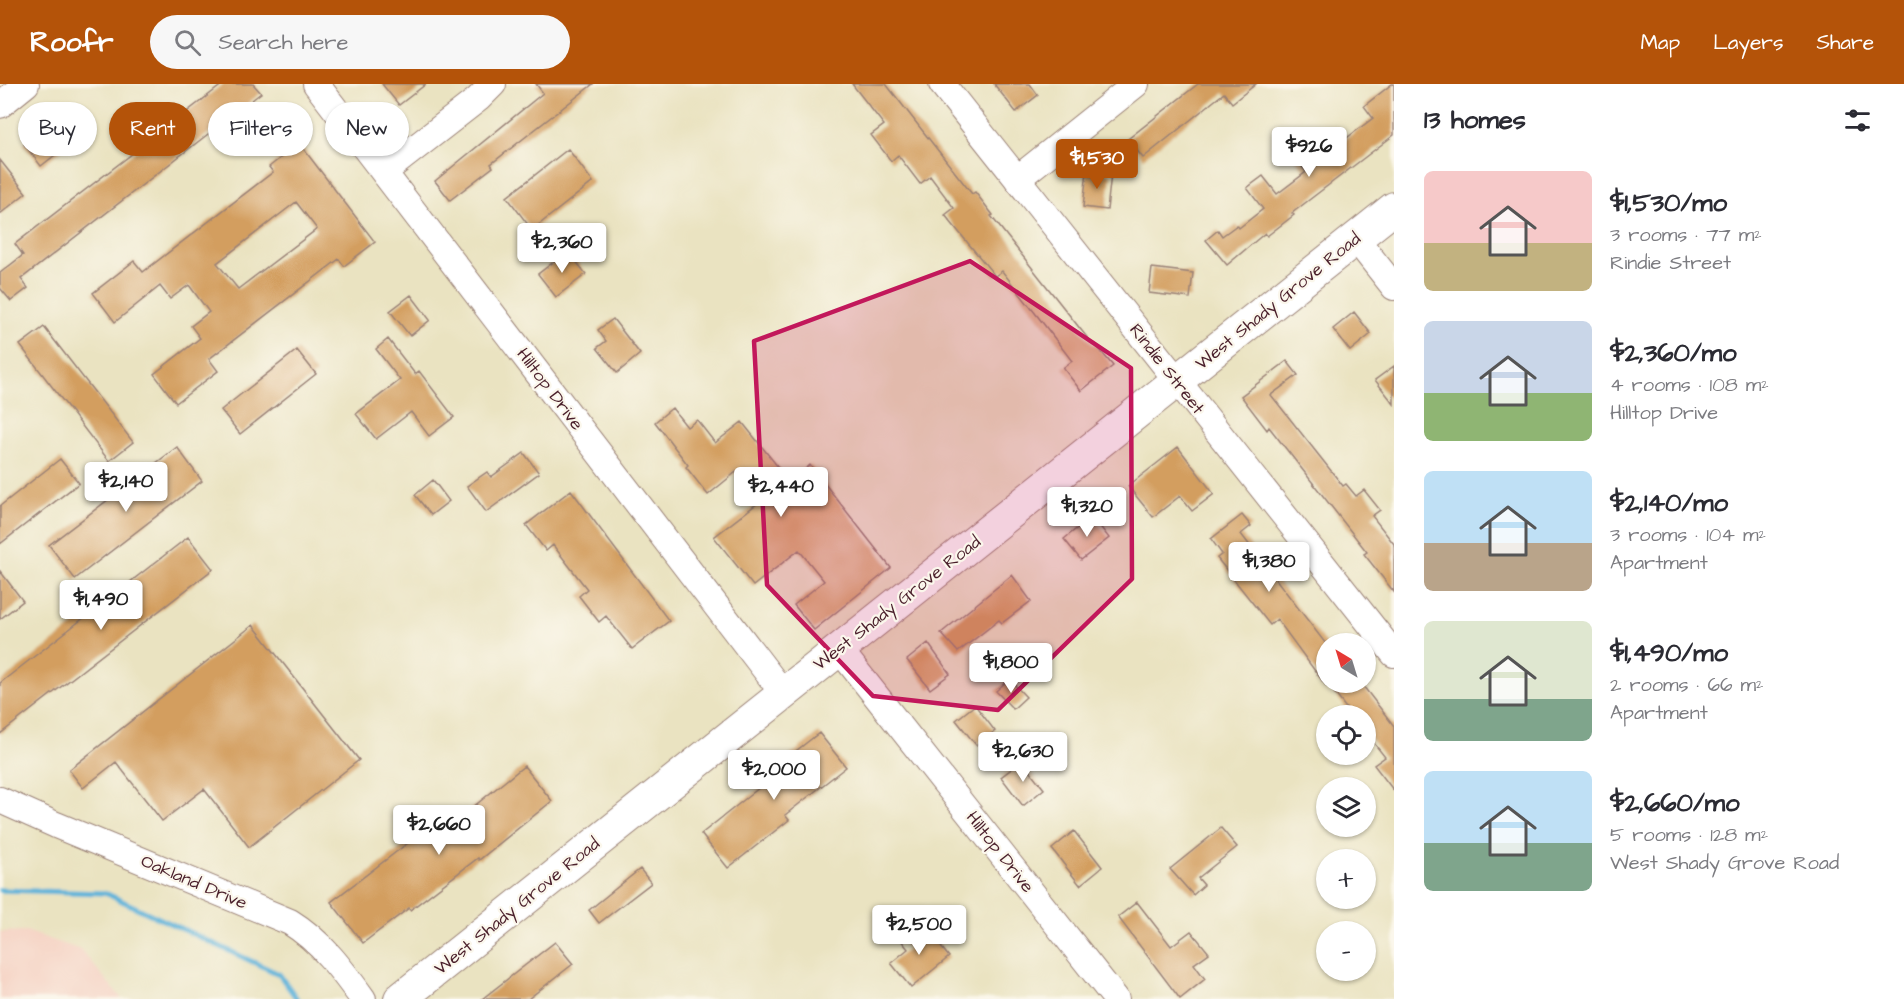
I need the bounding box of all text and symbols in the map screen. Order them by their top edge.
search box [150,15,570,69]
text: Roofr [30,23,114,62]
icon: search [171,26,204,59]
text: Search here [219,27,348,58]
text: Map [1640,28,1680,57]
text: Layers [1713,28,1783,57]
text: Share [1816,28,1874,57]
chip: Buy [18,102,97,156]
chip: Rent [109,102,196,156]
chip: Filters [208,102,313,156]
chip: New [325,102,409,156]
text: 13 homes [1424,102,1526,138]
icon: filters [1841,104,1874,137]
pin: $926 [1273,127,1345,178]
text: $926 [1286,132,1332,160]
pin: $1,530 [1048,139,1146,190]
text: $1,530 [1070,144,1124,172]
text: $1,530/mo [1610,185,1727,221]
icon: home [1472,195,1544,267]
text: 3 rooms · 77 m² [1610,221,1762,249]
pin: $2,360 [513,223,611,274]
street label: West Shady Grove Road [1190,226,1367,376]
text: $2,360 [531,228,593,256]
text: Rindie Street [1610,249,1731,277]
street label: Rindie Street [1124,318,1211,420]
text: $2,360/mo [1610,335,1737,371]
street label: Hilltop Drive [511,343,589,436]
icon: home [1472,345,1544,417]
text: 4 rooms · 108 m² [1610,371,1769,399]
text: Hilltop Drive [1610,399,1718,427]
pin: $2,140 [77,462,175,513]
text: $2,140 [99,467,153,495]
pin: $2,440 [732,467,830,518]
text: $2,440 [748,472,814,500]
text: $2,140/mo [1610,485,1728,521]
pin: $1,320 [1038,487,1136,538]
text: $1,320 [1061,492,1113,520]
icon: home [1472,495,1544,567]
text: 3 rooms · 104 m² [1610,521,1766,549]
street label: West Shady Grove Road [808,530,987,677]
pin: $1,380 [1220,542,1318,593]
text: $1,380 [1242,547,1296,575]
text: Apartment [1610,549,1708,577]
pin: $1,490 [52,580,150,631]
text: $1,490 [74,585,128,613]
north arrow [1316,633,1376,693]
map controls [1316,633,1376,981]
text: $1,490/mo [1610,635,1728,671]
pin: $1,800 [962,643,1060,694]
icon: home [1472,645,1544,717]
text: $1,800 [983,648,1039,676]
text: 2 rooms · 66 m² [1610,671,1764,699]
text: Apartment [1610,699,1708,727]
button: locate [1316,705,1376,765]
pin: $2,630 [974,732,1072,783]
text: $2,630 [992,737,1054,765]
pin: $2,000 [725,750,823,801]
text: $2,000 [742,755,806,783]
button: layers [1316,777,1376,837]
text: $2,660/mo [1610,785,1740,821]
icon: home [1472,795,1544,867]
pin: $2,660 [390,805,488,856]
street label: Hilltop Drive [960,806,1040,898]
text: $2,660 [407,810,471,838]
text: 5 rooms · 128 m² [1610,821,1768,849]
street label: West Shady Grove Road [429,831,606,981]
street label: Oakland Drive [137,848,251,916]
button: + [1316,849,1376,909]
text: West Shady Grove Road [1610,849,1839,877]
pin: $2,500 [870,905,968,956]
text: $2,500 [886,910,952,938]
button: − [1316,921,1376,981]

